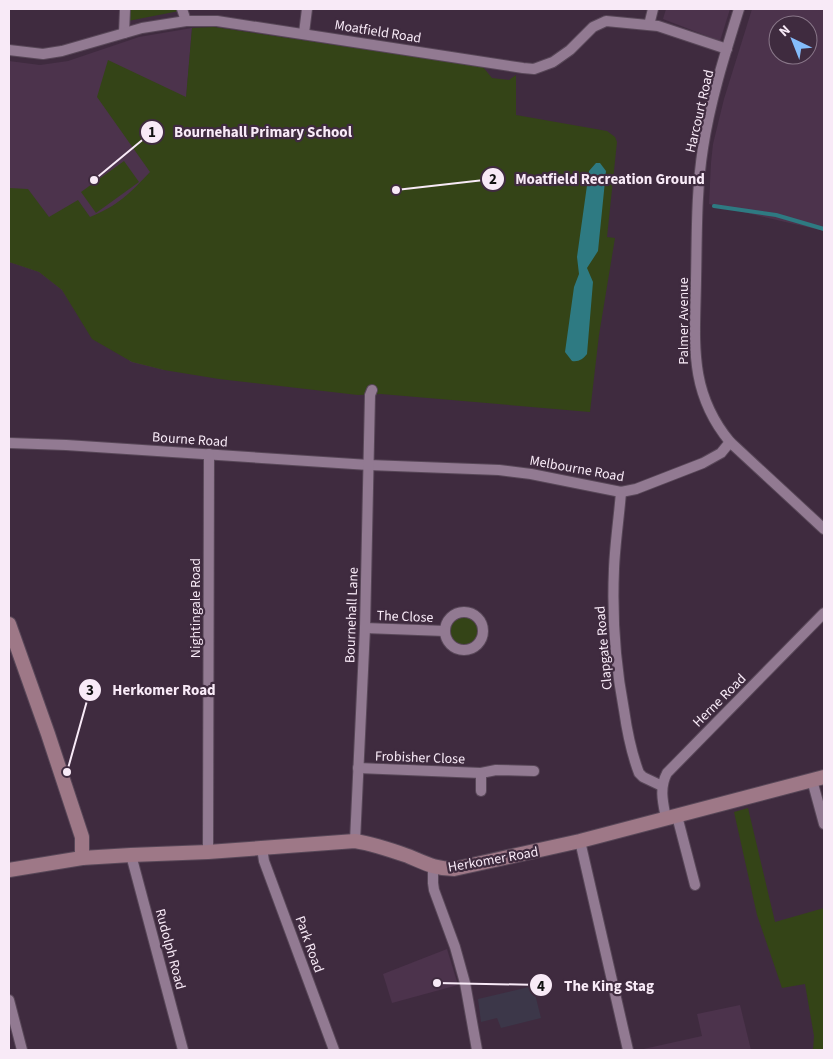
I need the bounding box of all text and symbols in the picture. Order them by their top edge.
street label: Moatfield Road [333,15,423,49]
north arrow [768,15,818,65]
text: N [775,21,795,42]
street label: Harcourt Road [681,68,719,155]
callout: Bournehall Primary School [139,117,362,147]
text: 1 [148,122,156,143]
text: Bournehall Primary School [174,122,353,143]
callout: Moatfield Recreation Ground [480,164,715,194]
text: 2 [489,169,497,190]
text: Moatfield Recreation Ground [515,169,705,190]
street label: Palmer Avenue [674,277,694,365]
street label: Bourne Road [151,427,228,453]
street label: Melbourne Road [528,451,626,487]
street label: Nightingale Road [186,558,206,658]
street label: Bournehall Lane [340,567,364,663]
street label: Clapgate Road [590,605,618,691]
street label: The Close [376,606,434,628]
street label: Herne Road [688,669,751,732]
callout: Herkomer Road [77,675,225,705]
text: 3 [86,680,94,701]
text: Herkomer Road [112,680,216,701]
street label: Frobisher Close [375,746,465,770]
street label: Herkomer Road [446,842,540,878]
street label: Rudolph Road [150,907,190,992]
street label: Park Road [290,913,329,975]
callout: The King Stag [529,970,664,1000]
text: 4 [537,976,545,997]
text: The King Stag [564,976,654,997]

